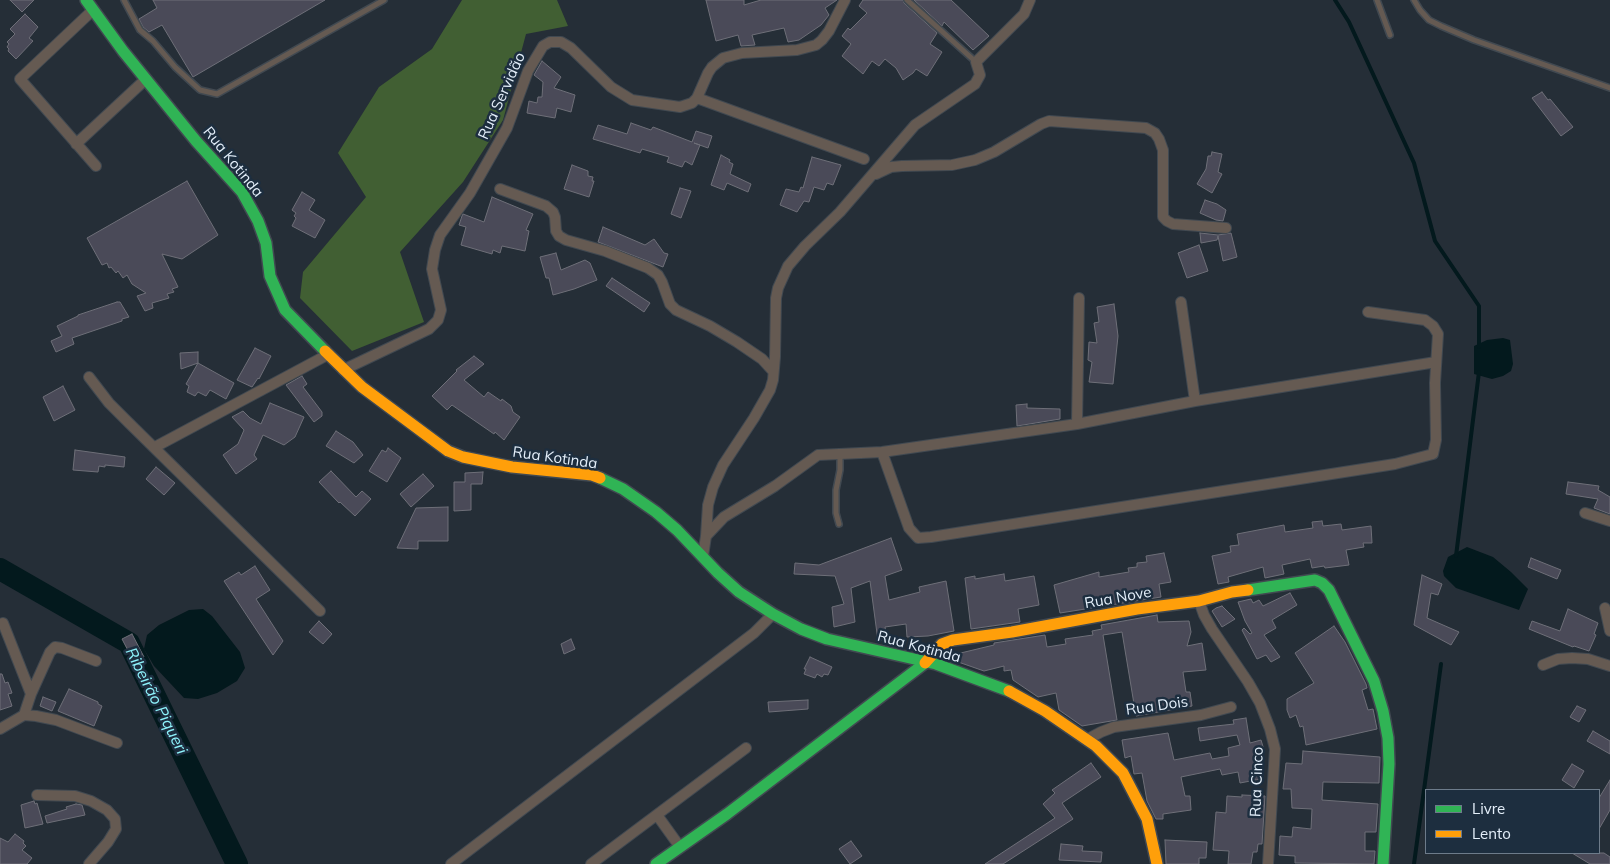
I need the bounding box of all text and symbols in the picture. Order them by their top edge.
street label: Rua Servidão [475,50,529,142]
street label: Rua Kotinda [199,123,267,201]
street label: Rua Kotinda [511,443,599,473]
street label: Rua Nove [1083,583,1153,613]
street label: Rua Kotinda [875,627,963,667]
water label: Ribeirão Piqueri [121,644,191,758]
street label: Rua Dois [1125,693,1189,719]
street label: Rua Cinco [1247,747,1267,817]
legend [1425,789,1600,854]
text: Livre [1472,799,1505,818]
text: Lento [1472,824,1511,843]

